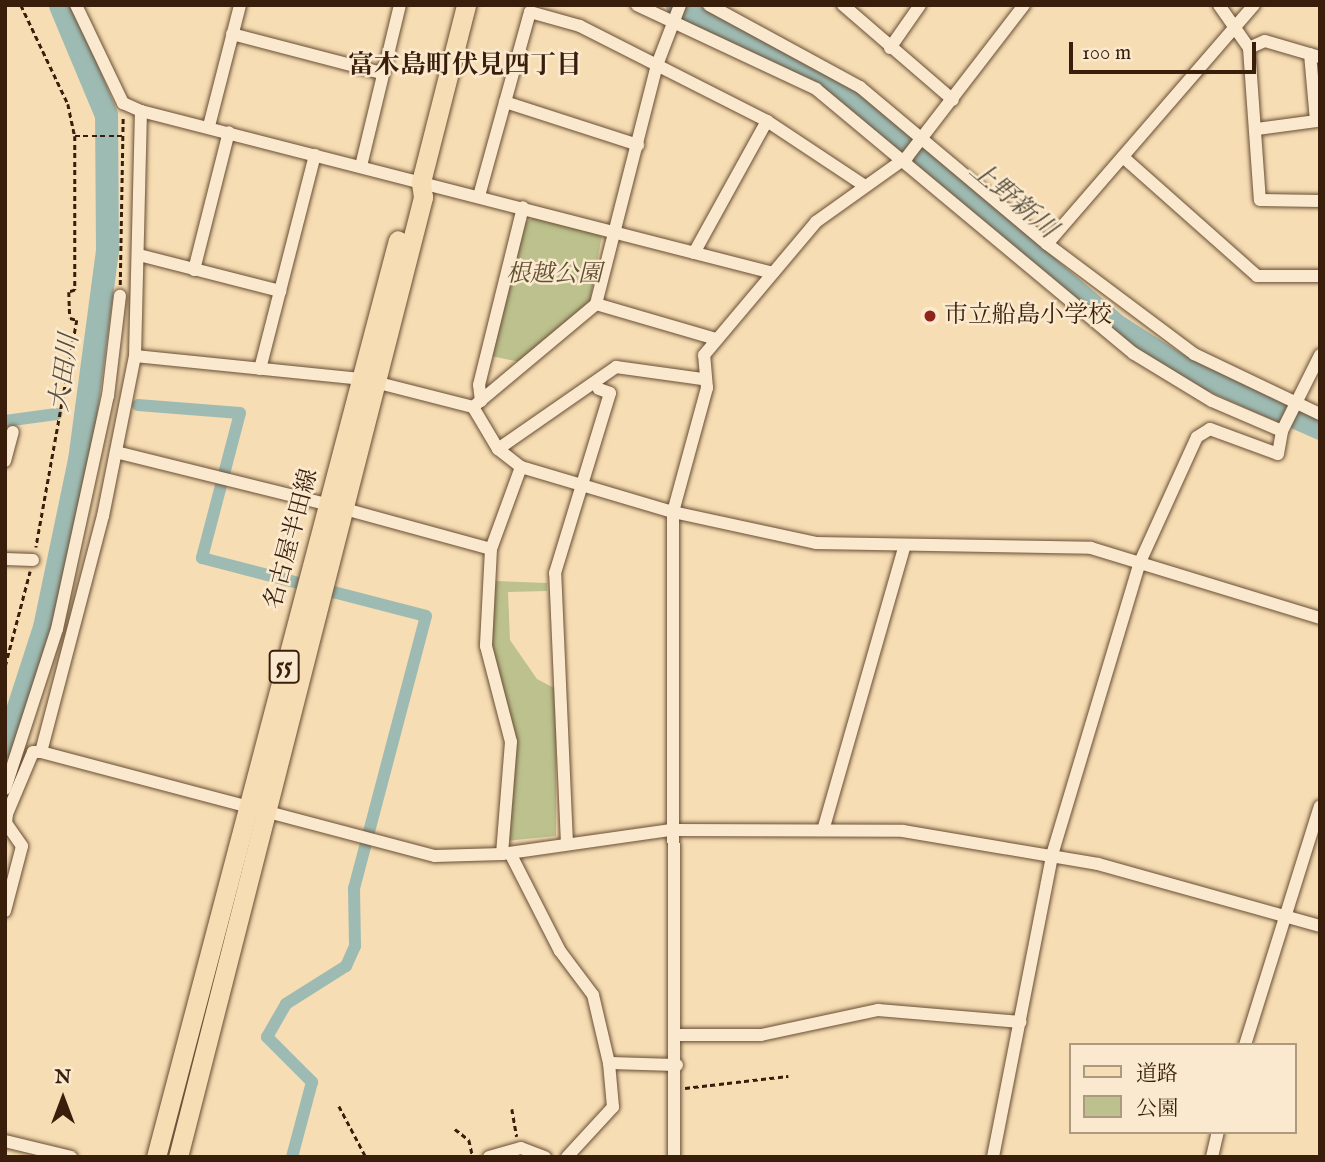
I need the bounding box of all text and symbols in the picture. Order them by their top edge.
scale bar [1073,28,1260,72]
text: 100 m [1082,40,1131,67]
district label: 富木島町伏見四丁目 [348,50,582,82]
water label: 上野新川 [963,155,1063,245]
park label: 根越公園 [506,261,602,289]
place label: 市立船島小学校 [944,302,1112,330]
marker: 市立船島小学校 [922,308,938,324]
water label: 大田川 [44,332,86,414]
street label: 名古屋半田線 [259,466,325,612]
road number: 55 [268,648,300,687]
legend [1070,1043,1297,1134]
text: 道路 [1136,1061,1178,1088]
north arrow [28,1064,98,1134]
text: N [55,1066,71,1090]
text: 公園 [1136,1096,1178,1123]

